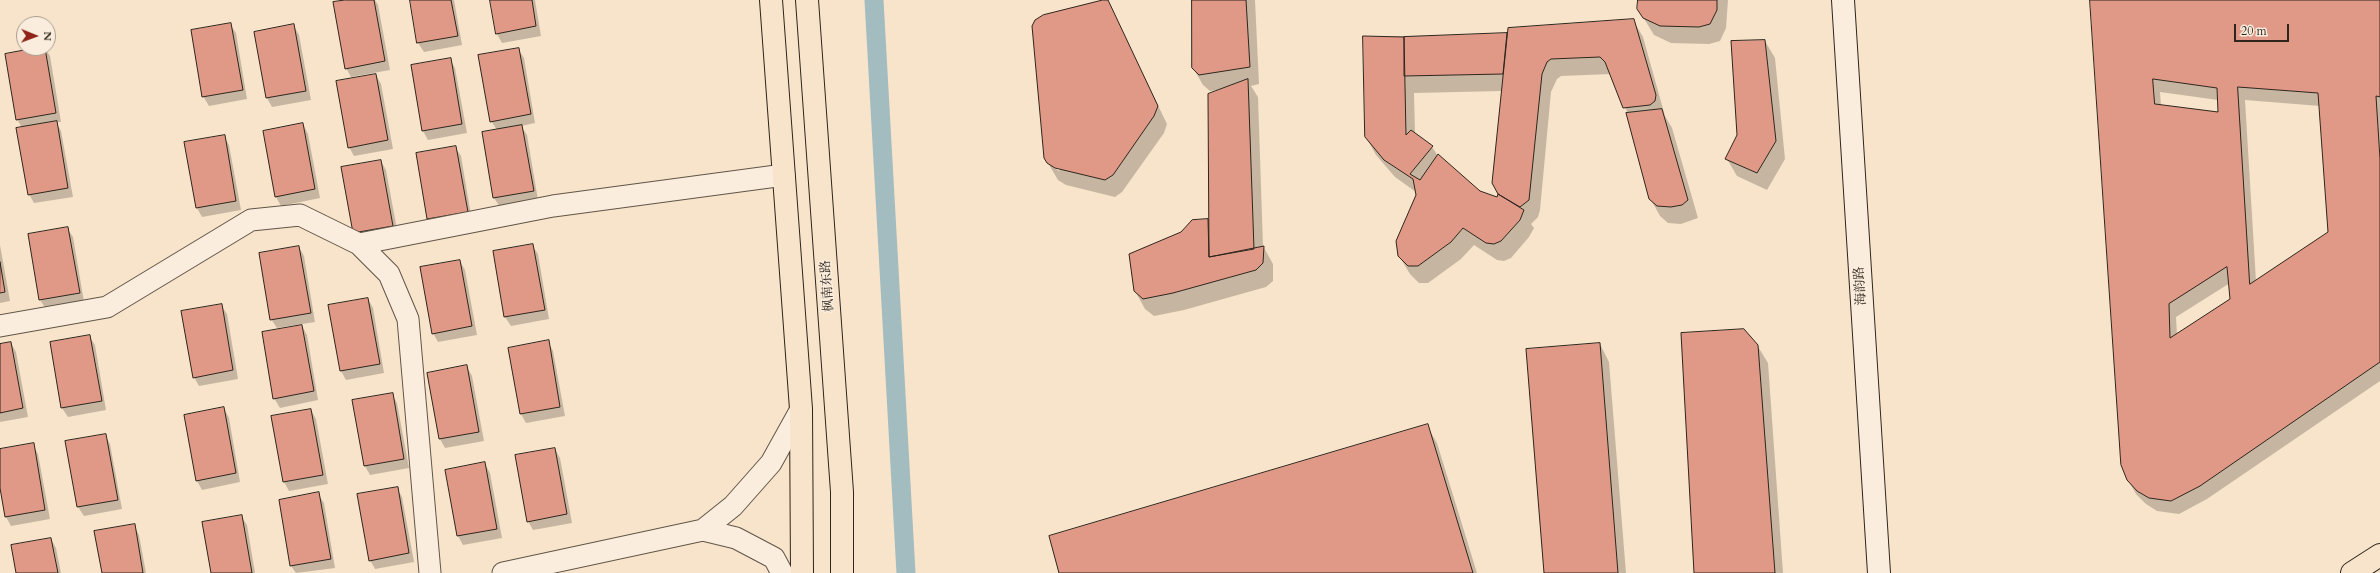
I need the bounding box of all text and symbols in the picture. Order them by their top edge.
north arrow [16,16,56,56]
scale bar [2236,16,2291,42]
text: 20 m [2241,23,2267,39]
text: N [40,31,55,41]
street label: 枫南东路 [818,260,838,312]
street label: 海韵路 [1852,266,1870,306]

